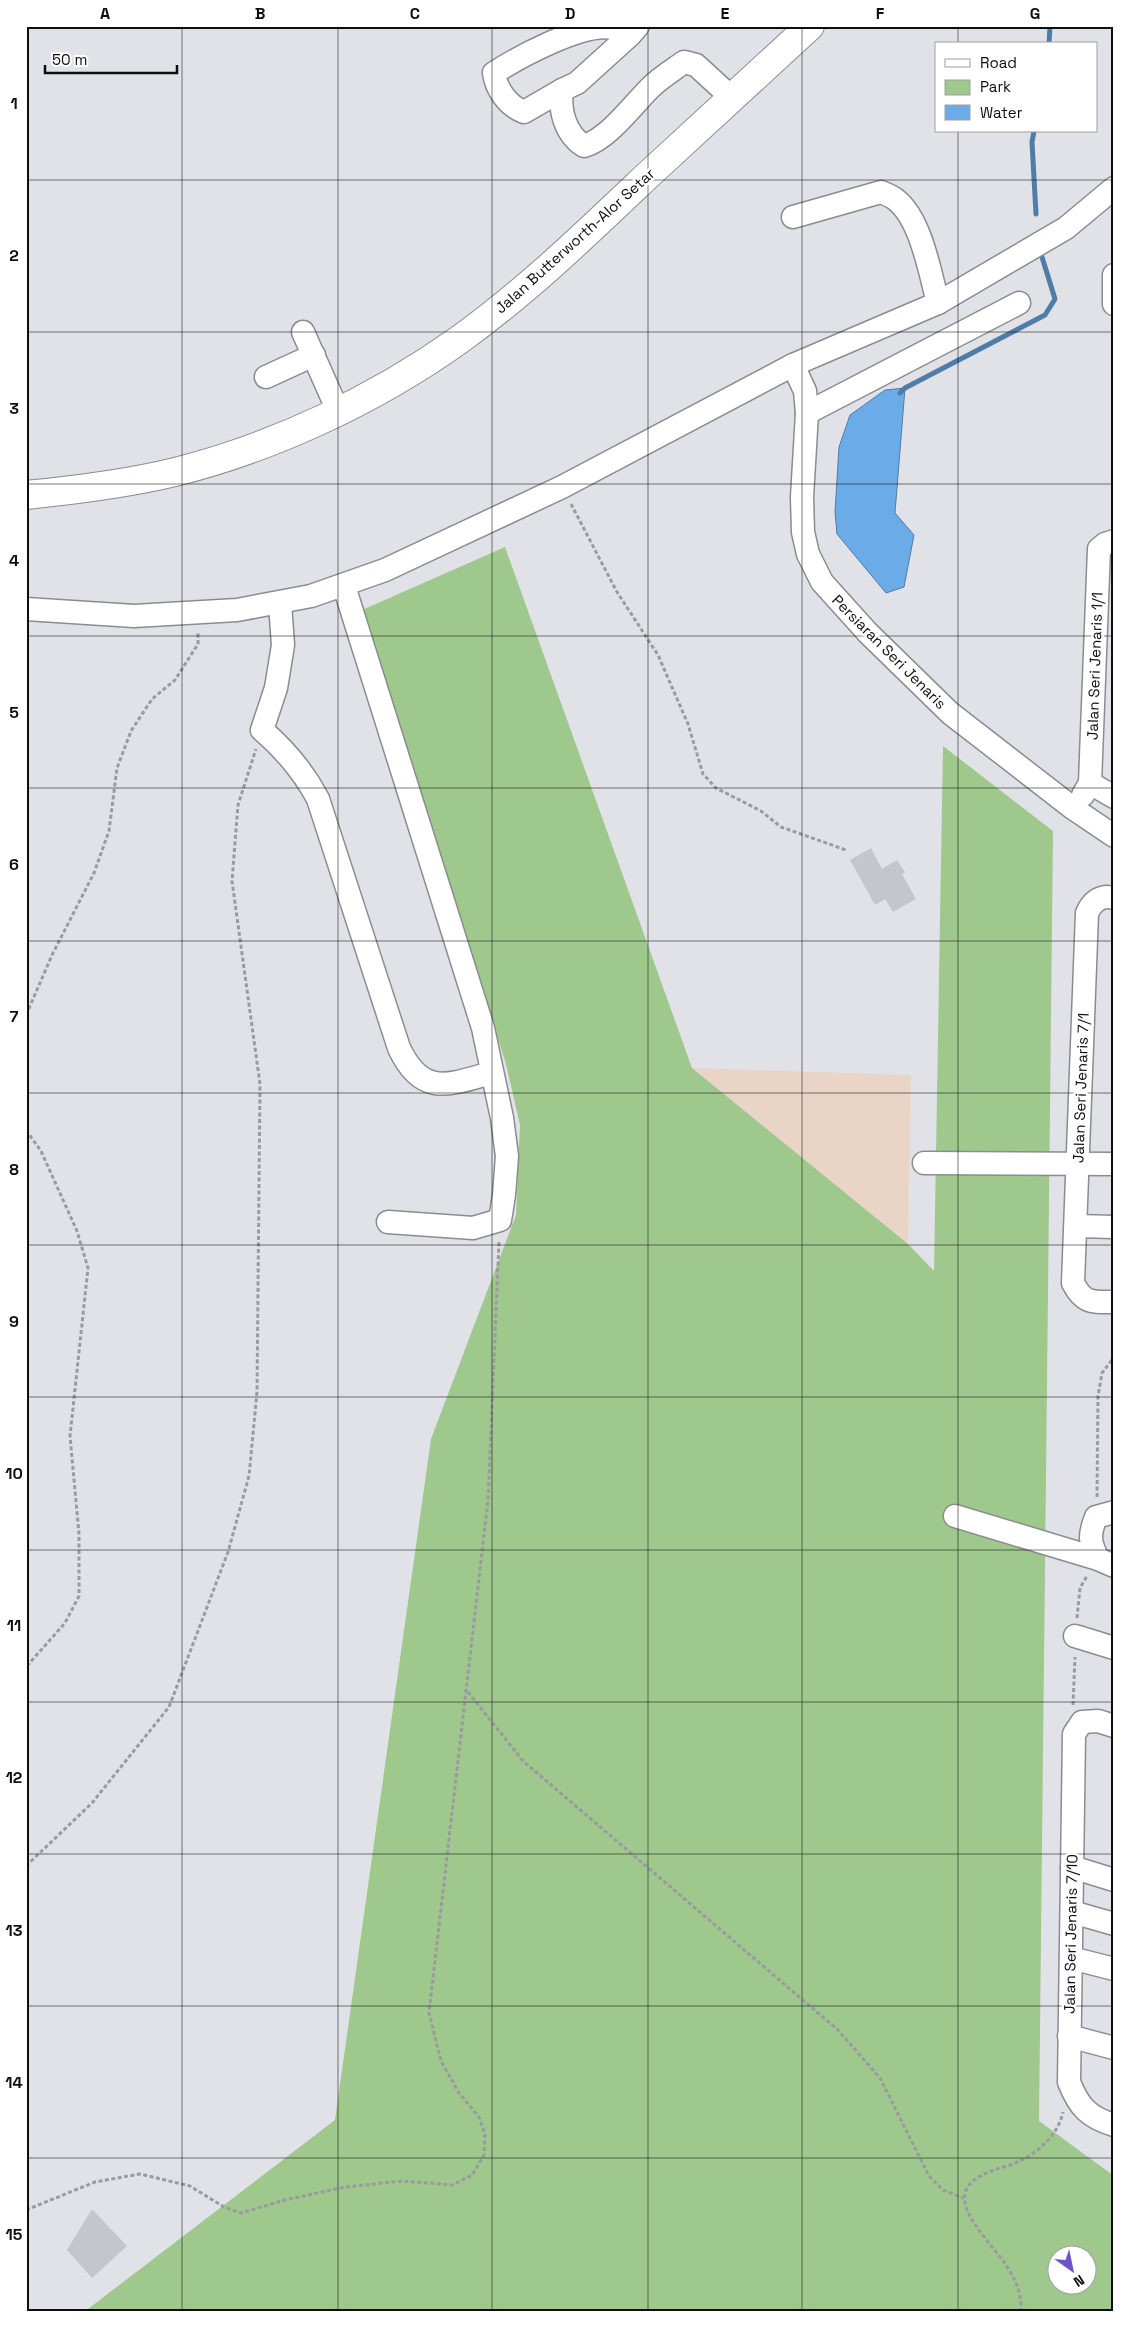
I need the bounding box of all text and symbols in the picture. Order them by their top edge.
text: A [100,3,110,24]
text: B [255,3,265,24]
text: C [410,3,420,24]
text: D [565,3,575,24]
text: E [721,3,730,24]
text: F [876,3,885,24]
text: G [1030,3,1040,24]
scale bar [45,42,178,74]
legend [935,42,1098,132]
text: 50 m [52,50,87,69]
text: Road [980,53,1017,72]
text: Park [980,77,1011,96]
text: 1 [10,93,18,114]
text: Water [980,103,1023,122]
street label: Jalan Butterworth-Alor Setar [491,164,659,317]
text: 2 [9,245,19,266]
text: 3 [9,398,19,419]
text: 4 [9,550,19,571]
street label: Persiaran Seri Jenaris [828,590,951,713]
street label: Jalan Seri Jenaris 1/1 [1082,592,1107,740]
text: 5 [9,702,19,723]
text: 6 [9,854,19,875]
text: 7 [10,1006,19,1027]
street label: Jalan Seri Jenaris 7/1 [1068,1013,1093,1163]
text: 8 [9,1159,19,1180]
text: 9 [9,1311,19,1332]
text: 10 [5,1463,23,1484]
text: 11 [7,1615,21,1636]
text: 12 [6,1767,22,1788]
street label: Jalan Seri Jenaris 7/10 [1060,1854,1081,2014]
text: 13 [6,1920,23,1941]
text: 14 [5,2072,23,2093]
text: 15 [6,2224,23,2245]
north arrow [1048,2246,1098,2296]
text: N [1070,2271,1088,2291]

